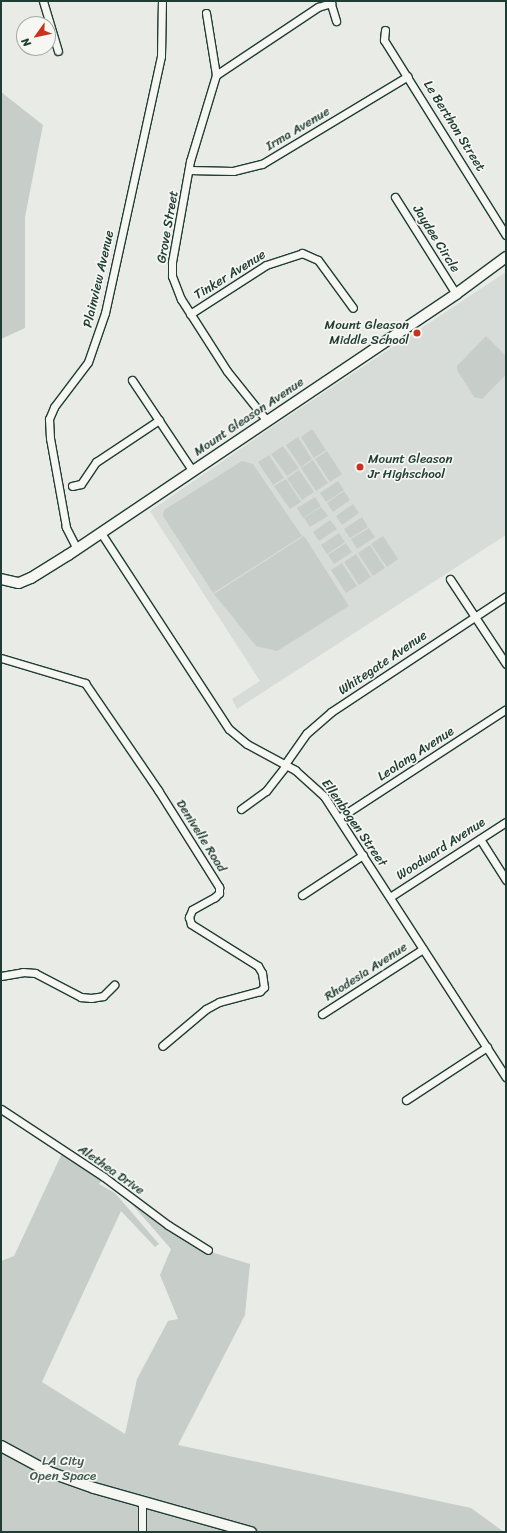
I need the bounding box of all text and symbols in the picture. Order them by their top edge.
north arrow [16,16,56,56]
text: N [16,34,36,51]
street label: Le Berthon Street [420,78,488,174]
street label: Irma Avenue [263,104,333,154]
street label: Grove Street [154,189,182,265]
street label: Jaydee Circle [409,202,463,276]
street label: Plainview Avenue [80,229,118,329]
street label: Tinker Avenue [191,247,269,303]
place label: Mount Gleason Middle School [324,318,409,349]
marker: Mount Gleason Middle School [412,328,422,338]
street label: Mount Gleason Avenue [191,374,307,460]
place label: Mount Gleason Jr Highschool [368,452,453,483]
marker: Mount Gleason Jr Highschool [355,462,365,472]
street label: Whitegate Avenue [336,628,430,698]
street label: Leolang Avenue [375,724,457,784]
street label: Ellenbogen Street [318,776,390,870]
street label: Denivelle Road [172,797,230,875]
street label: Woodward Avenue [394,815,488,883]
street label: Rhodesia Avenue [322,940,410,1004]
street label: Alethea Drive [75,1141,147,1199]
park label: LA City Open Space [29,1454,97,1485]

